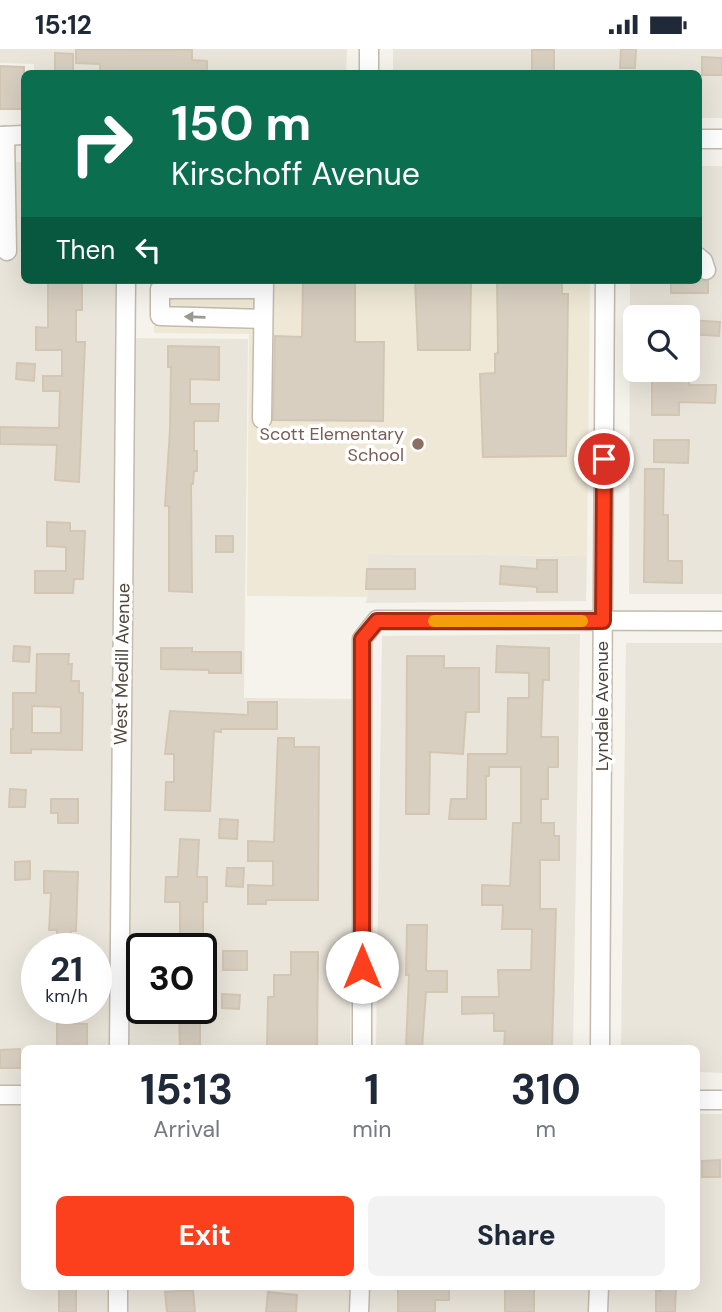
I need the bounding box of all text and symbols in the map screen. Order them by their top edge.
text: 15:12 [35,8,92,42]
text: 150 m [171,91,311,155]
icon: right [56,98,147,189]
text: Kirschoff Avenue [171,153,420,195]
icon: left [129,231,167,269]
text: Then [56,233,115,267]
map controls [623,305,700,382]
button: search [623,305,700,382]
one-way arrow [184,311,206,323]
place label: Scott Elementary School [260,422,404,467]
pin [574,429,634,489]
marker: Scott Elementary School [410,436,426,452]
icon: arrive [585,440,623,478]
street label: West Medill Avenue [109,583,135,745]
street label: Lyndale Avenue [590,641,614,771]
position arrow [325,930,399,1004]
speed limit sign: 30 [126,933,217,1024]
text: 21 [50,946,83,992]
text: km/h [45,984,88,1008]
text: 15:13 [140,1062,233,1117]
text: 1 [364,1062,380,1117]
text: 310 [511,1062,581,1117]
text: Arrival [153,1114,220,1144]
text: min [352,1114,392,1144]
text: m [536,1114,556,1144]
button: Exit [56,1196,354,1276]
button: Share [368,1196,665,1276]

